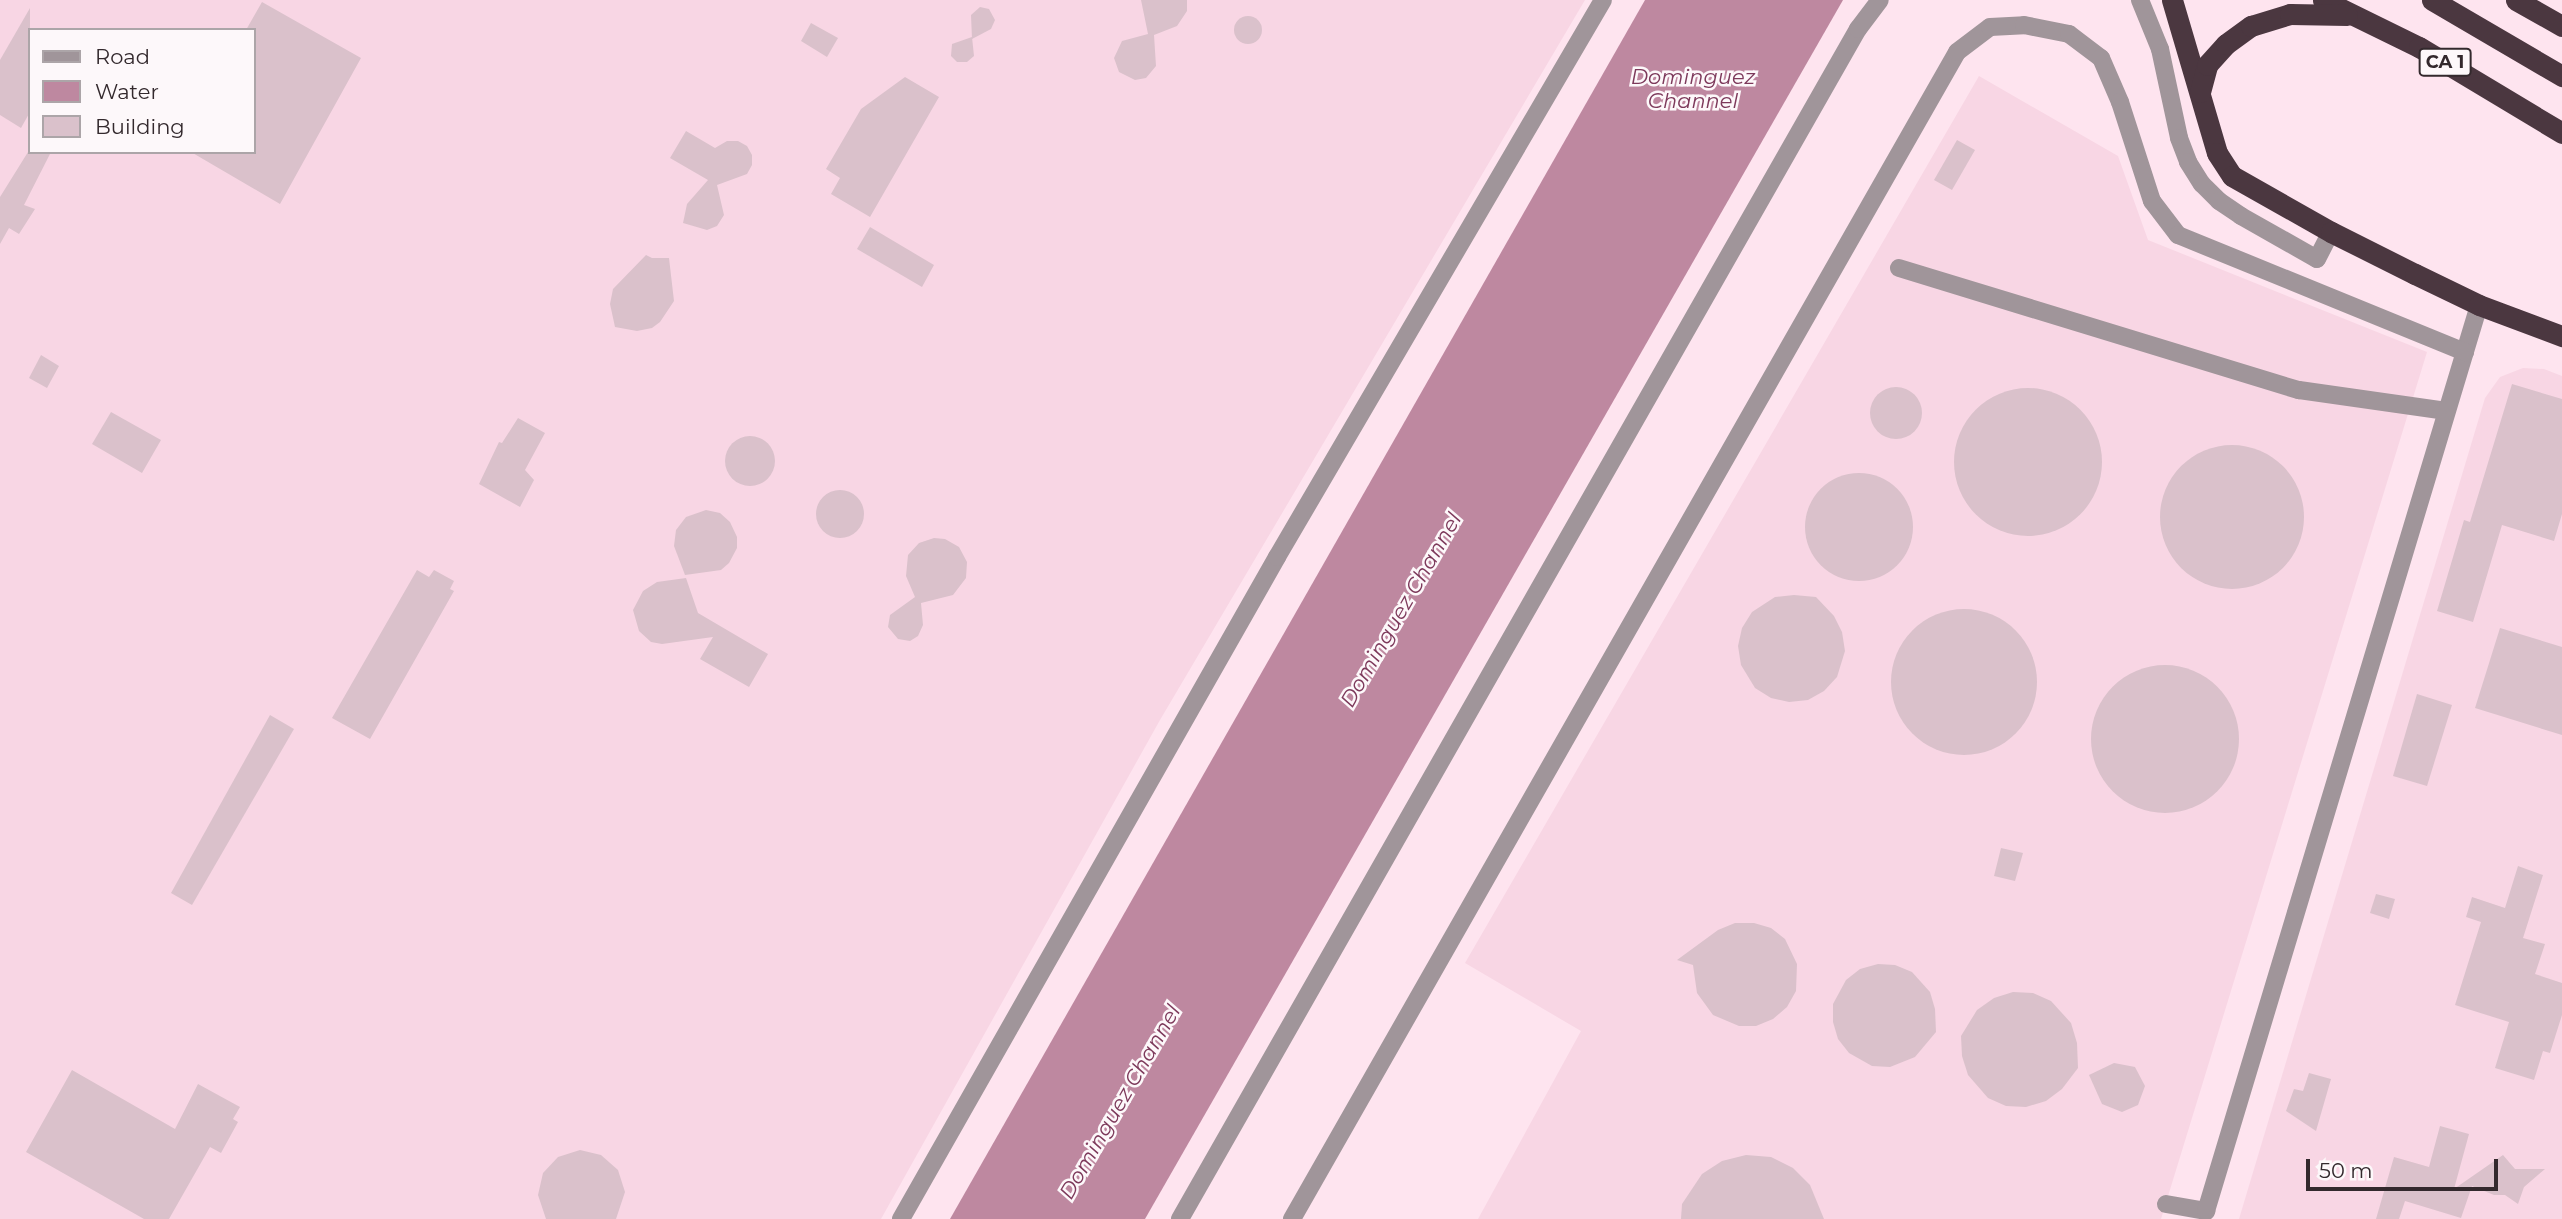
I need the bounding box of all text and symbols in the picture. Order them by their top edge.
legend [28,28,256,154]
text: Road [95,44,150,69]
road number: CA 1 [2417,48,2473,76]
water label: Dominguez Channel [1631,64,1755,114]
text: Water [95,79,159,104]
text: Building [95,114,185,139]
water label: Dominguez Channel [1335,508,1467,712]
water label: Dominguez Channel [1054,1000,1186,1204]
scale bar [2310,1146,2502,1190]
text: 50 m [2319,1158,2373,1183]

